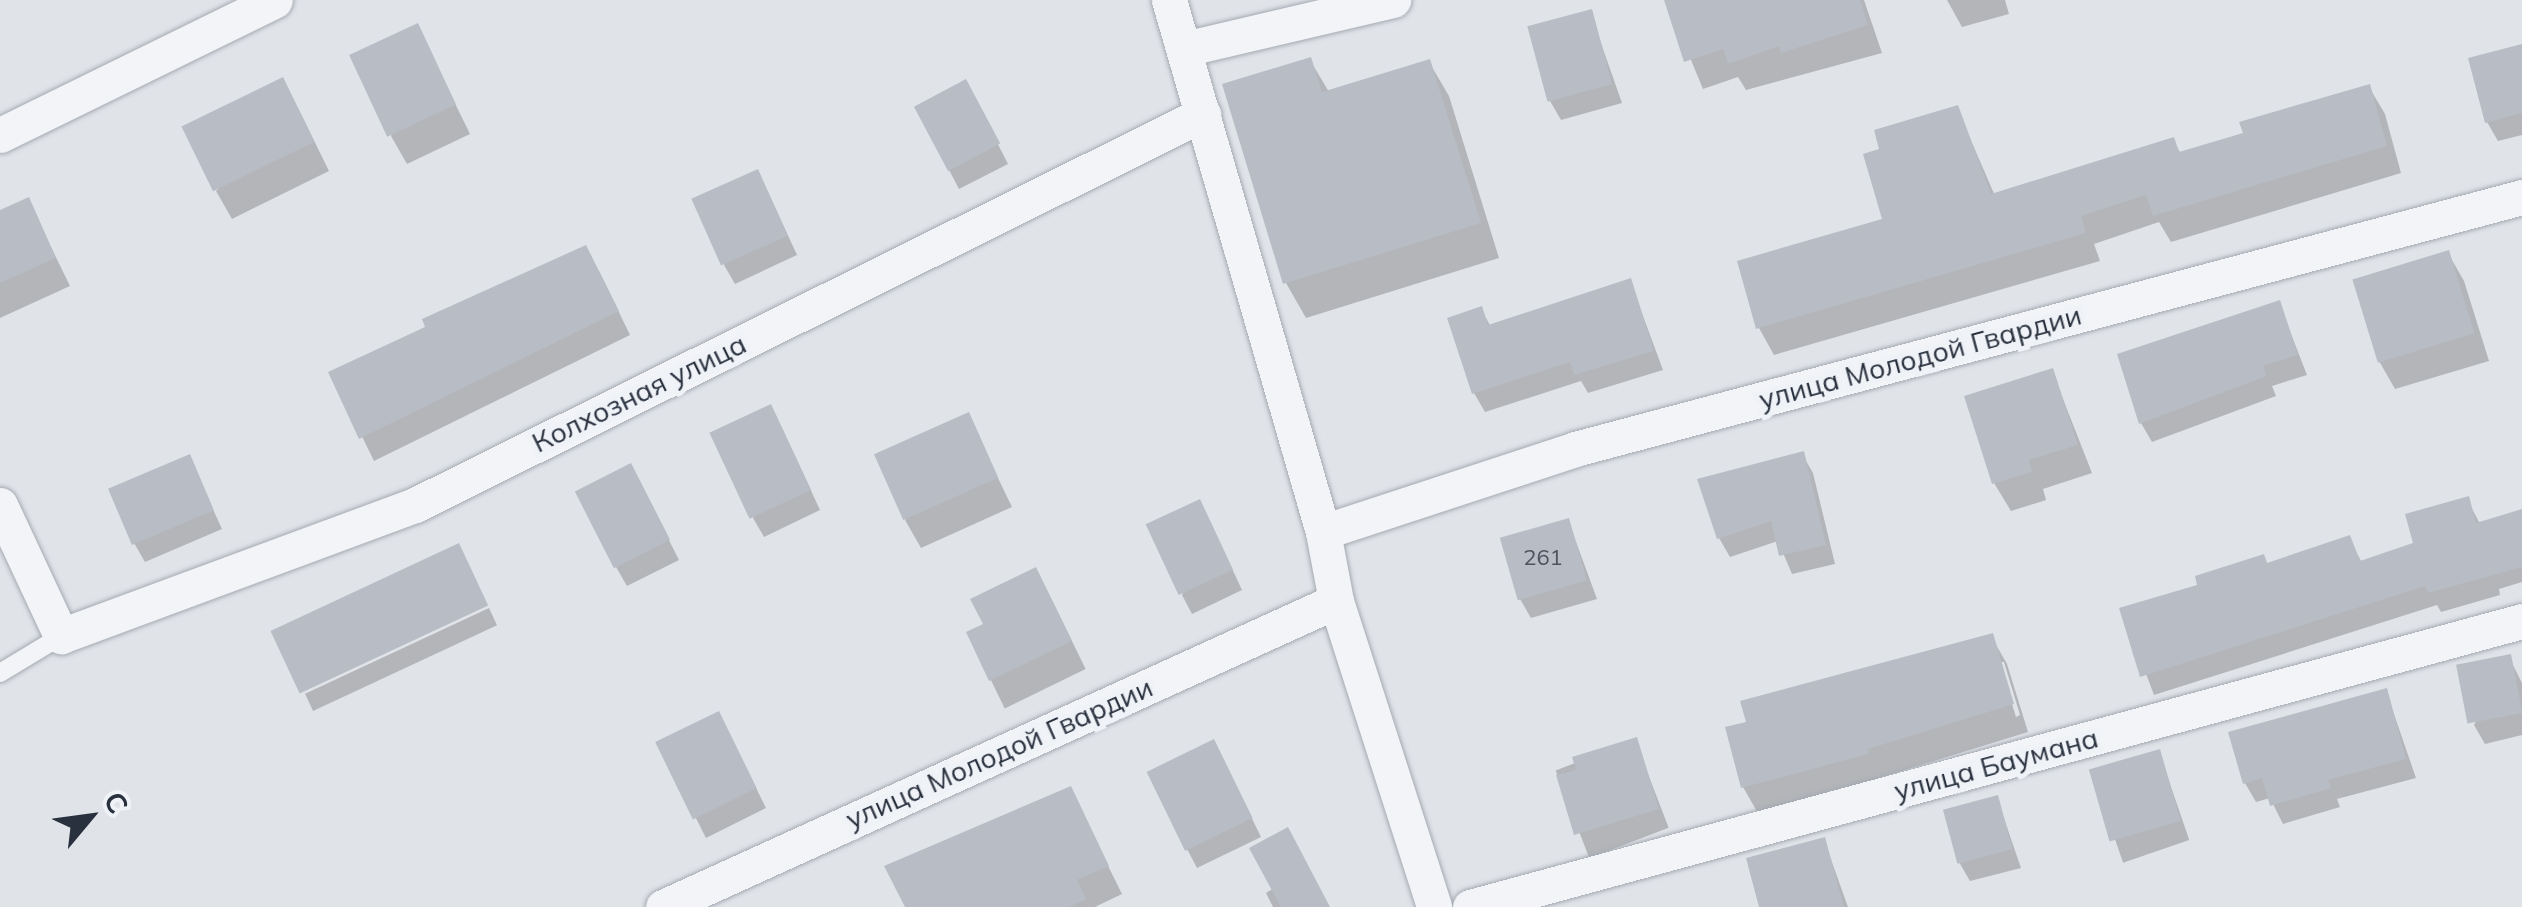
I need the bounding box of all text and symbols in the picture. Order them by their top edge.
street label: улица Молодой Гвардии [1755,298,2085,416]
street label: Колхозная улица [526,327,752,459]
house number: 261 [1523,545,1563,571]
street label: улица Молодой Гвардии [840,670,1158,836]
street label: улица Баумана [1890,721,2102,807]
north arrow [40,767,140,867]
text: С [97,785,137,819]

